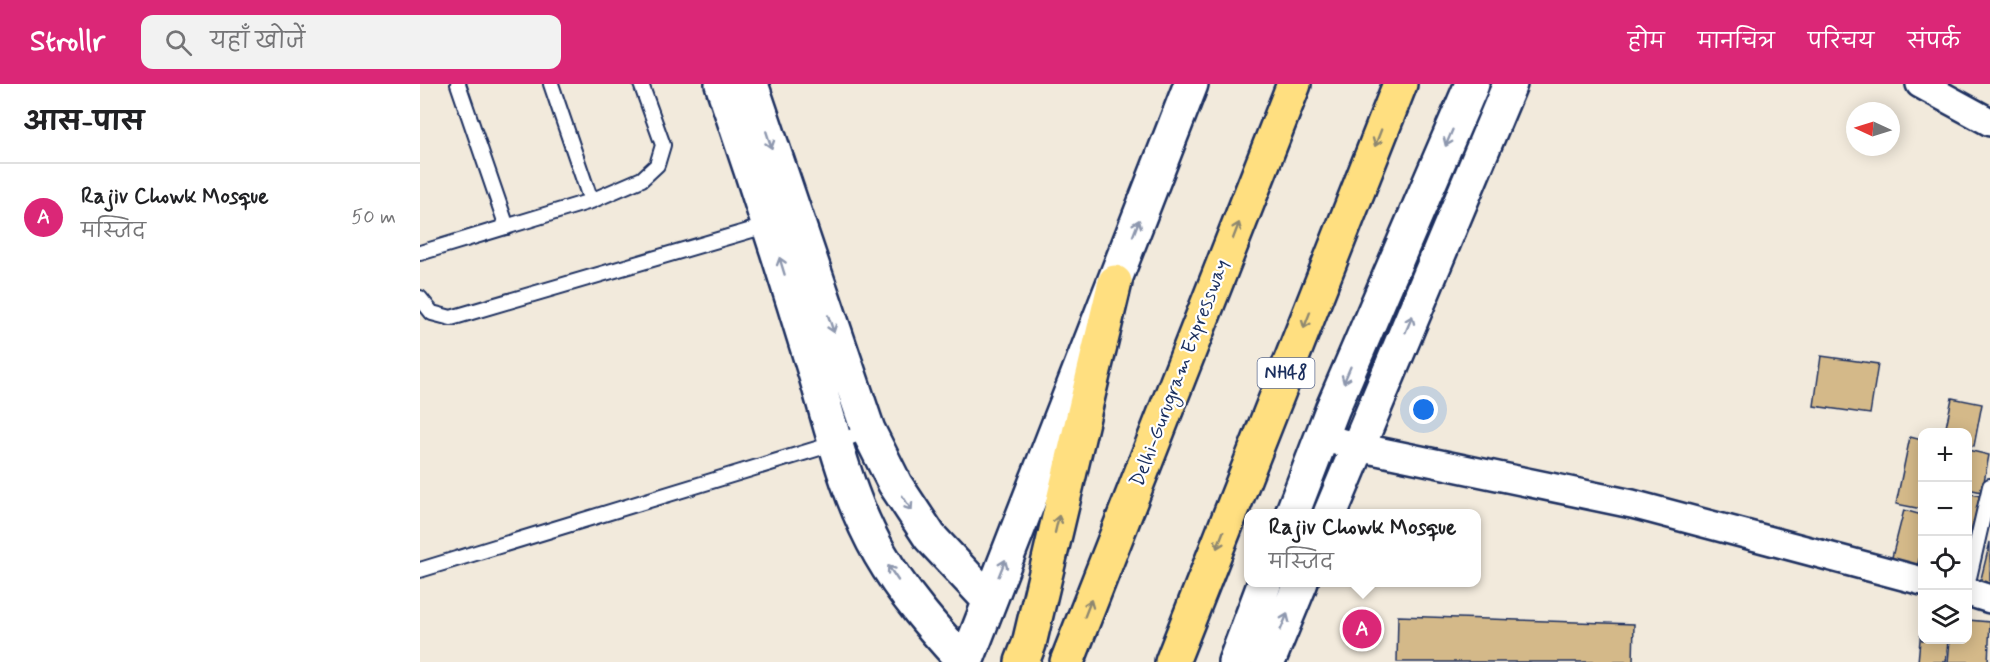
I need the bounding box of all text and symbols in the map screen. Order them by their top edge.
search box [141,15,561,69]
text: Strollr [30,24,105,61]
icon: search [162,26,195,59]
text: यहाँ खोजें [210,28,305,56]
text: होम [1628,28,1665,56]
text: मानचित्र [1698,28,1775,56]
text: परिचय [1808,28,1874,56]
text: संपर्क [1907,28,1960,56]
north arrow [1846,102,1900,156]
text: आस-पास [24,106,144,140]
one-way arrow [1443,128,1454,146]
one-way arrow [1372,129,1383,147]
one-way arrow [764,130,775,149]
text: Rajiv Chowk Mosque [81,183,269,211]
text: A [37,204,50,231]
text: 50 m [351,204,396,231]
text: मस्जिद [81,218,146,245]
one-way arrow [1131,219,1142,238]
one-way arrow [1231,222,1242,240]
street label: Delhi-Gurugram Expressway [1124,255,1237,491]
one-way arrow [776,257,787,276]
one-way arrow [1301,310,1312,329]
one-way arrow [827,314,838,333]
one-way arrow [1404,315,1415,334]
road number: NH48 [1258,358,1314,388]
one-way arrow [1341,365,1352,383]
your location [1409,395,1438,424]
map controls [1918,428,1972,644]
button: + [1918,428,1972,482]
button: − [1918,482,1972,536]
one-way arrow [902,494,914,511]
popup [1244,509,1481,587]
text: Rajiv Chowk Mosque [1269,514,1456,542]
one-way arrow [1052,515,1064,534]
one-way arrow [1214,531,1225,549]
button: locate [1918,536,1972,590]
text: मस्जिद [1269,549,1334,576]
one-way arrow [997,559,1008,578]
one-way arrow [887,566,899,582]
button: layers [1918,590,1972,644]
one-way arrow [1083,599,1094,617]
pin: A [1342,606,1382,652]
one-way arrow [1279,614,1290,632]

